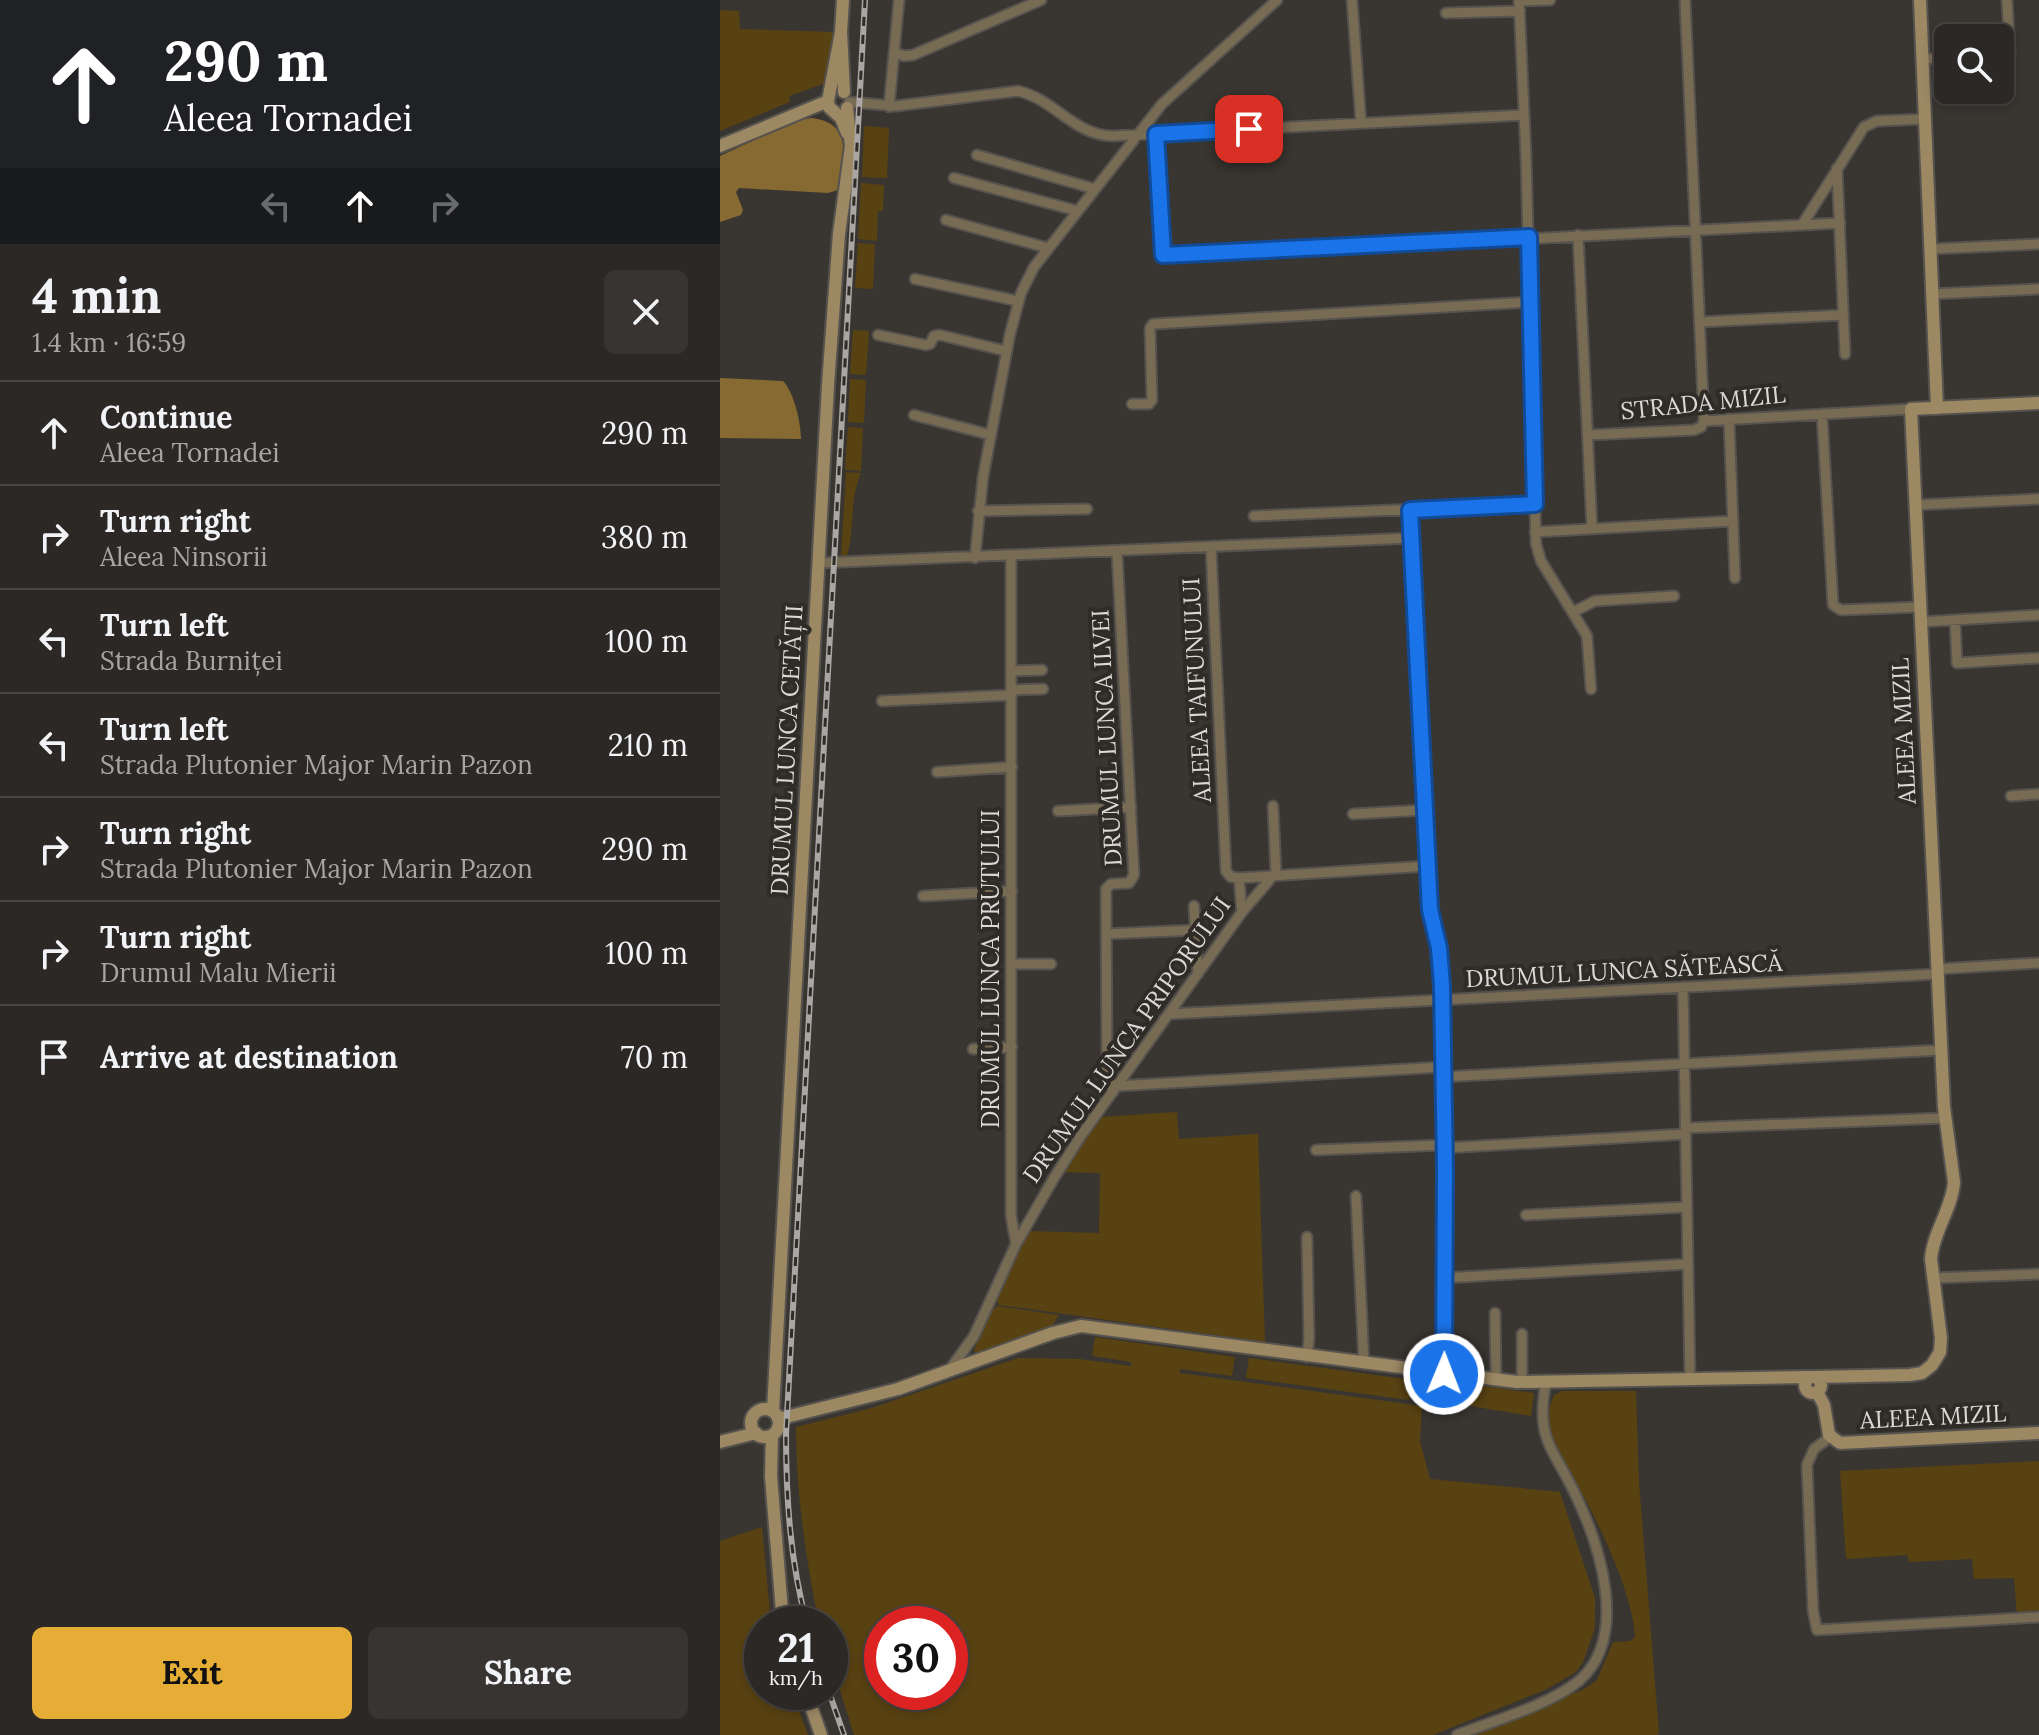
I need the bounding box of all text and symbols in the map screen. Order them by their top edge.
map controls [1934,24,2014,104]
button: search [1934,24,2014,104]
text: 290 m [164,25,328,96]
icon: ahead [32,32,136,136]
text: Aleea Tornadei [164,95,413,141]
pin [1215,95,1283,163]
icon: arrive [1227,107,1271,151]
icon: left [254,184,298,228]
icon: ahead [338,184,382,228]
icon: right [422,184,466,228]
text: 4 min [32,265,161,326]
button: close [604,270,688,354]
text: 1.4 km · 16:59 [32,326,186,359]
street label: STRADA MIZIL [1619,378,1787,427]
text: Continue [100,398,232,436]
icon: ahead [32,411,76,455]
text: 290 m [601,414,688,452]
text: Aleea Tornadei [100,436,280,469]
text: Turn right [100,502,251,540]
icon: right [32,515,76,559]
text: 380 m [601,518,688,556]
text: Aleea Ninsorii [100,540,268,573]
street label: ALEEA TAIFUNULUI [1175,577,1218,804]
street label: DRUMUL LUNCA CETĂȚII [763,604,810,896]
text: Turn left [100,606,228,644]
street label: DRUMUL LUNCA ILVEI [1084,609,1129,867]
icon: left [32,619,76,663]
text: 100 m [605,622,688,660]
text: Strada Burniței [100,644,283,677]
street label: ALEEA MIZIL [1884,657,1923,806]
text: Turn left [100,710,228,748]
icon: left [32,723,76,767]
text: 210 m [608,726,688,764]
text: Strada Plutonier Major Marin Pazon [100,748,533,781]
street label: DRUMUL LUNCA PRUTULUI [975,809,1006,1129]
text: Turn right [100,814,251,852]
icon: right [32,827,76,871]
text: 290 m [601,830,688,868]
text: Strada Plutonier Major Marin Pazon [100,852,533,885]
street label: DRUMUL LUNCA PRIPORULUI [1016,891,1237,1189]
text: Turn right [100,918,251,956]
icon: right [32,931,76,975]
text: 100 m [605,934,688,972]
street label: DRUMUL LUNCA SĂTEASCĂ [1465,947,1784,994]
text: Drumul Malu Mierii [100,956,337,989]
icon: arrive [32,1035,76,1079]
text: Arrive at destination [100,1038,398,1076]
text: 70 m [621,1038,688,1076]
position arrow [1402,1332,1486,1416]
street label: ALEEA MIZIL [1858,1397,2007,1436]
speed limit sign: 30 [864,1606,968,1710]
text: 21 [777,1622,815,1673]
button: Exit [32,1627,352,1719]
button: Share [368,1627,688,1719]
text: km/h [769,1665,823,1690]

